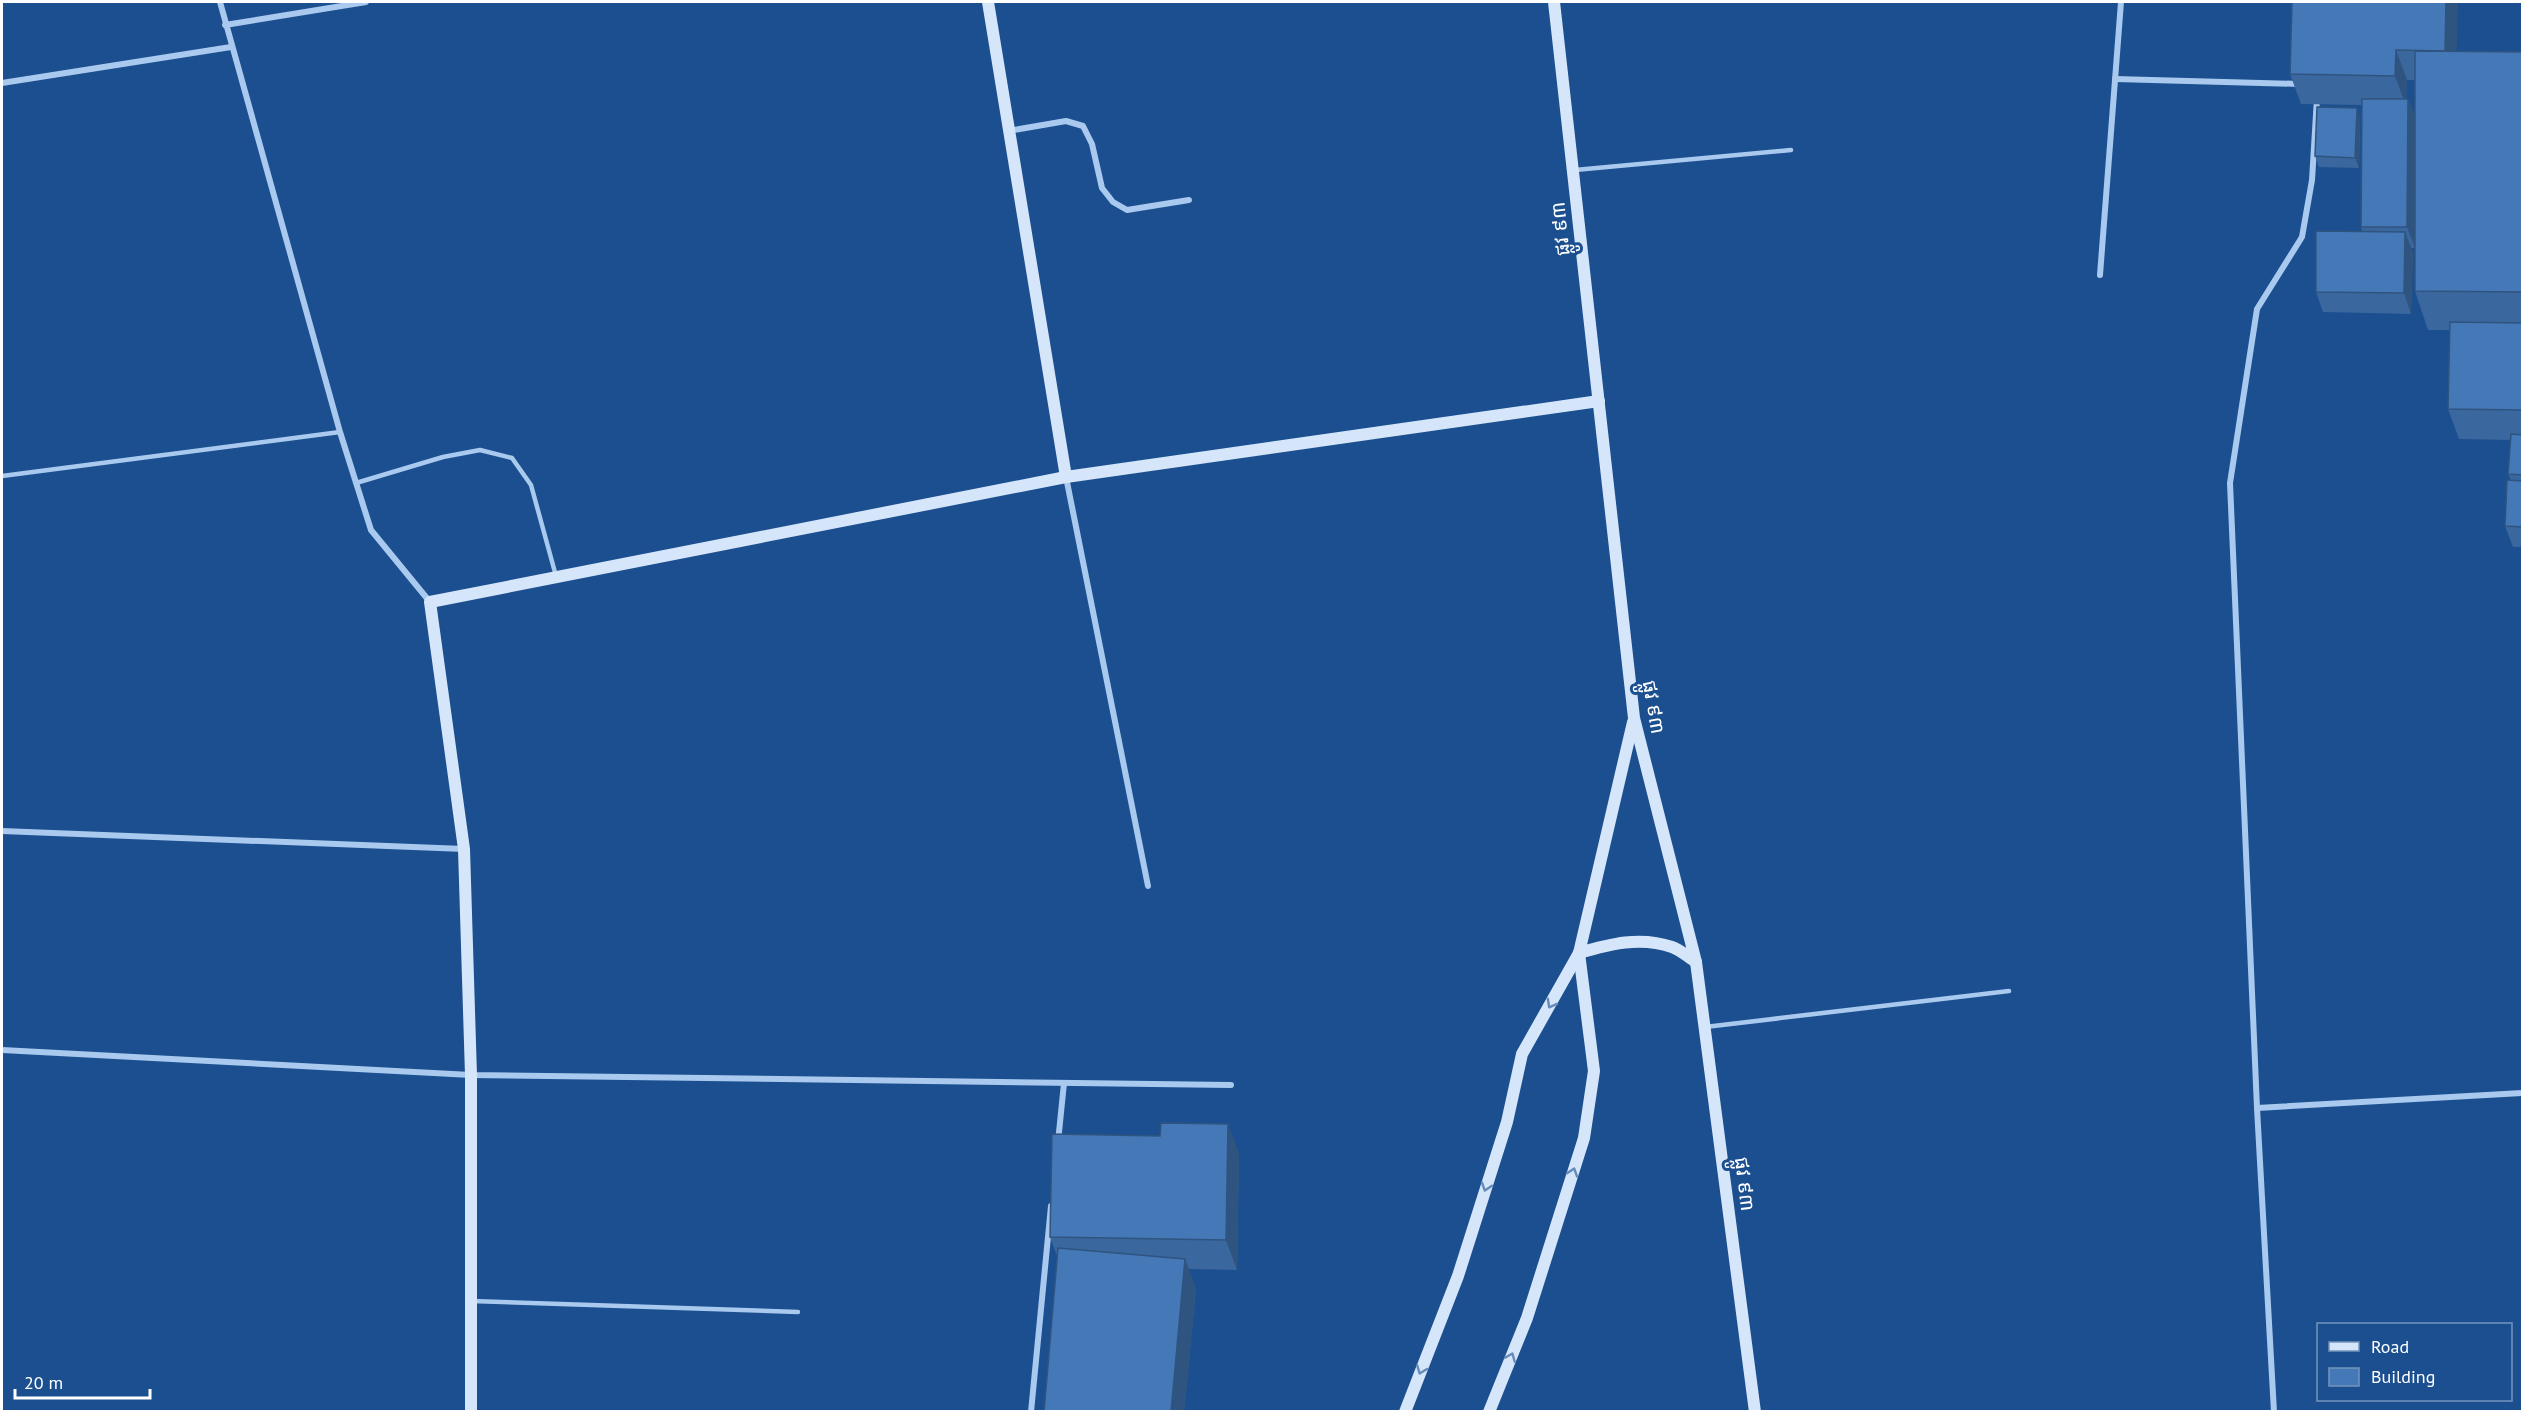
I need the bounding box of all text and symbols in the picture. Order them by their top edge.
street label: ផ្លូវ ៩៣ [1544,200,1582,257]
street label: ផ្លូវ ៩៣ [1631,678,1672,737]
one-way arrow [1546,998,1558,1008]
street label: ផ្លូវ ៩៣ [1723,1155,1761,1213]
one-way arrow [1566,1168,1578,1178]
one-way arrow [1481,1181,1493,1192]
legend [2317,1323,2512,1401]
text: Road [2371,1335,2409,1358]
one-way arrow [1504,1353,1516,1364]
scale bar [15,1362,150,1400]
one-way arrow [1416,1364,1428,1375]
text: Building [2371,1365,2435,1388]
text: 20 m [24,1371,63,1394]

